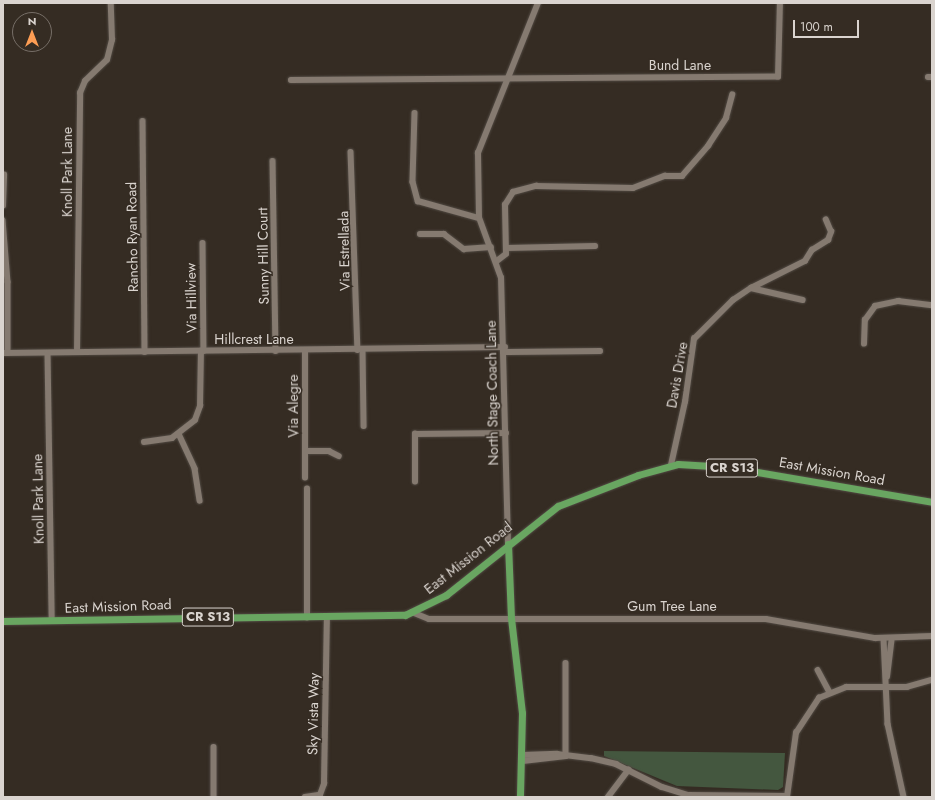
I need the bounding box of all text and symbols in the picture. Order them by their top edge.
north arrow [12,12,52,52]
scale bar [795,12,861,38]
text: N [28,13,36,29]
text: 100 m [800,18,833,36]
street label: Bund Lane [649,57,711,73]
street label: Knoll Park Lane [59,127,75,217]
street label: Rancho Ryan Road [123,182,141,292]
street label: Sunny Hill Court [254,207,272,305]
street label: Via Estrellada [335,211,353,291]
street label: Via Hillview [182,263,200,333]
street label: North Stage Coach Lane [482,320,502,466]
street label: Hillcrest Lane [214,331,294,347]
street label: Davis Drive [663,341,691,409]
street label: Via Alegre [285,374,301,438]
street label: East Mission Road [778,453,886,489]
street label: Knoll Park Lane [29,454,47,544]
road number: CR S13 [705,457,759,479]
street label: East Mission Road [421,518,515,598]
street label: East Mission Road [64,596,172,616]
street label: Gum Tree Lane [627,598,717,614]
road number: CR S13 [181,606,235,628]
street label: Sky Vista Way [304,673,322,755]

